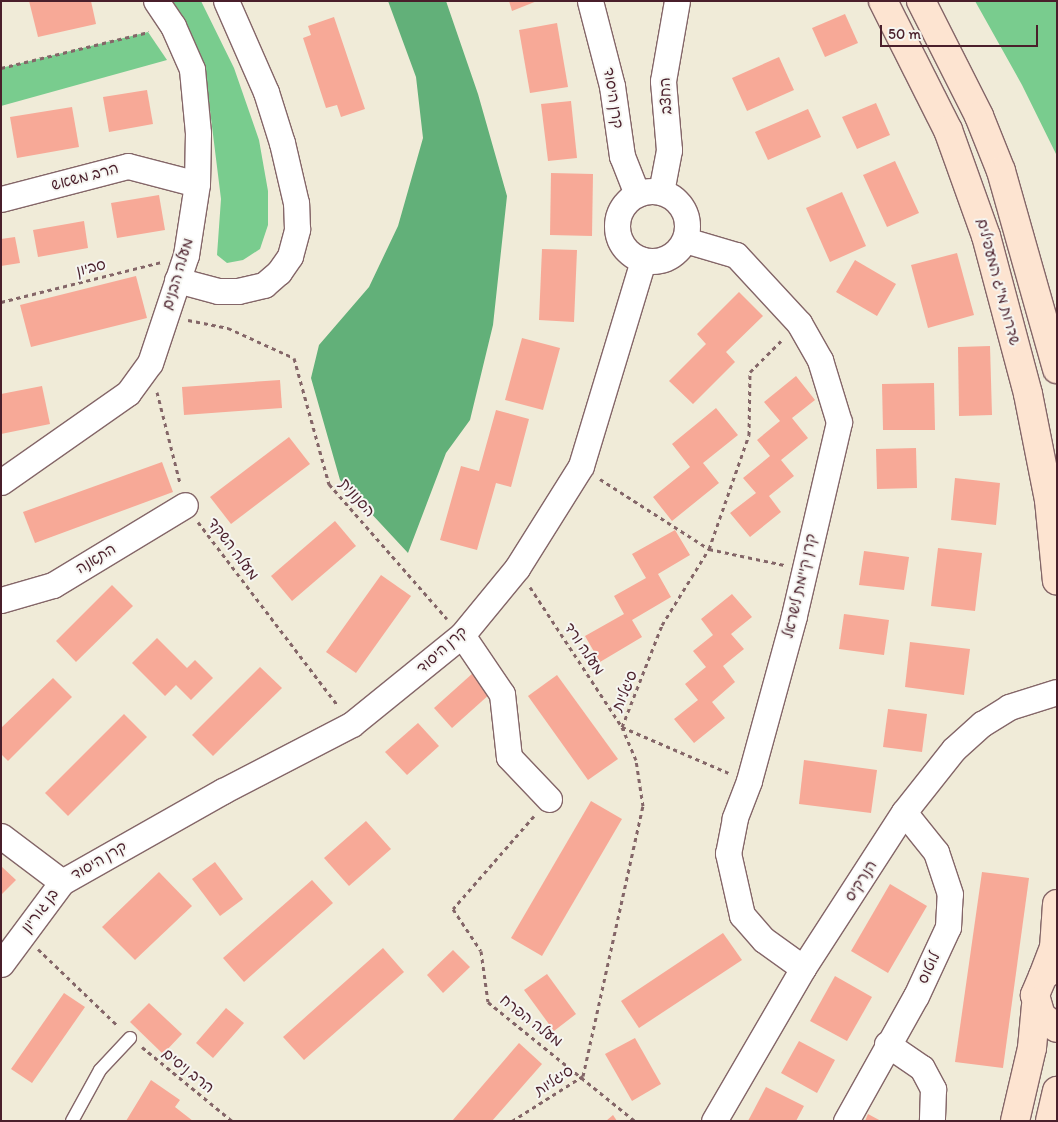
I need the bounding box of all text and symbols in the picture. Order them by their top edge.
scale bar [883,15,1040,47]
text: 50 m [888,25,921,43]
street label: קרן היסוד [599,66,627,130]
street label: החצב [656,77,676,115]
street label: הרב משאש [49,159,121,195]
street label: שדרות מ"ג המעפילים [972,217,1024,347]
street label: מעלה הבנים [159,236,197,312]
street label: סביון [74,256,108,280]
street label: הסנונית [335,475,379,521]
street label: מעלה השקד [204,514,262,584]
street label: קרן קיימת לישראל [779,532,821,640]
street label: התאנה [73,540,119,578]
street label: מעלה ורד [560,619,608,679]
street label: קרן היסוד [413,623,471,677]
street label: סיגליות [608,668,642,714]
street label: קרן היסוד [68,838,130,884]
street label: הנרקיס [841,857,881,905]
street label: בן גוריון [18,885,62,937]
street label: לוטוס [914,949,944,987]
street label: מעלה הפרח [496,991,566,1051]
street label: הרב ניסים [158,1045,218,1097]
street label: סיגליות [531,1062,577,1100]

